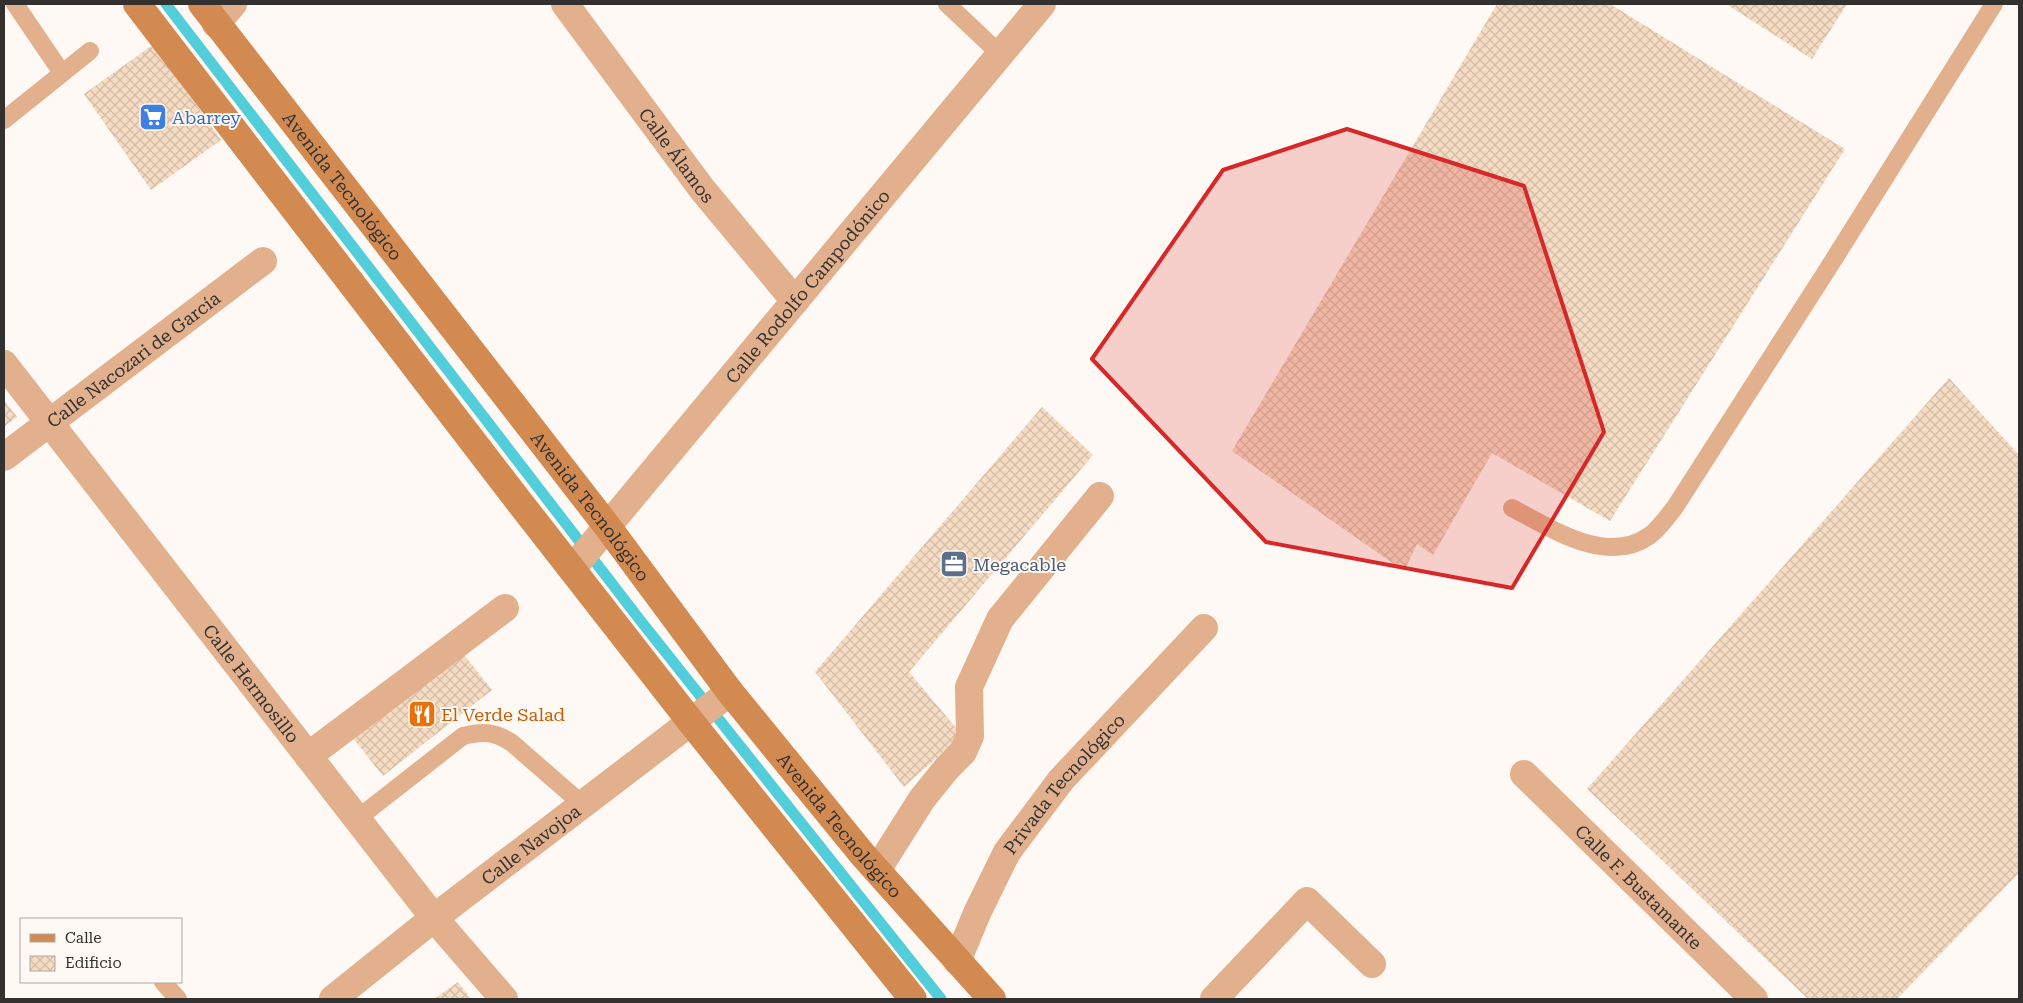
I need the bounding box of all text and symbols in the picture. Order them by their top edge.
supermarket icon: Abarrey [138,102,168,132]
street label: Calle Álamos [635,104,719,207]
place label: Abarrey [172,107,241,128]
street label: Avenida Tecnológico [279,107,407,264]
street label: Calle Rodolfo Campodónico [721,185,894,387]
street label: Calle Nacozari de García [42,287,224,432]
street label: Avenida Tecnológico [527,427,654,585]
office icon: Megacable [939,549,969,579]
place label: Megacable [973,554,1066,575]
street label: Calle Hermosillo [199,620,304,747]
restaurant icon: El Verde Salad [407,699,437,729]
place label: El Verde Salad [441,704,566,725]
street label: Privada Tecnológico [999,709,1129,858]
street label: Avenida Tecnológico [773,748,907,902]
street label: Calle Navojoa [477,800,584,889]
street label: Calle F. Bustamante [1571,820,1707,953]
legend [20,918,182,983]
text: Calle [65,929,101,947]
text: Edificio [65,954,122,972]

